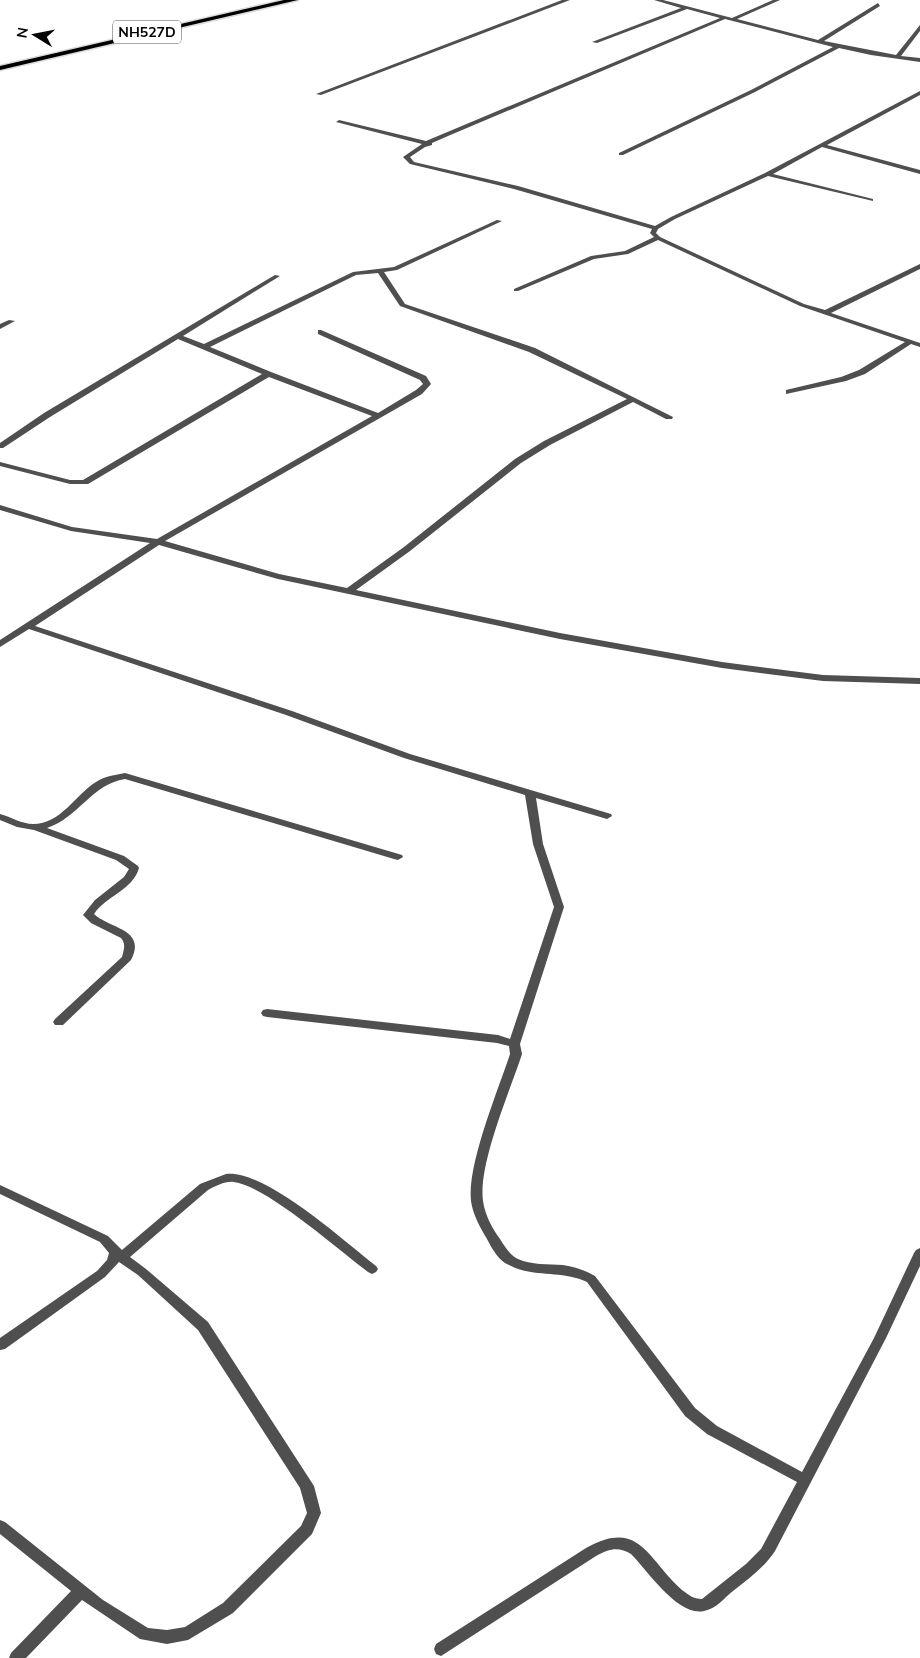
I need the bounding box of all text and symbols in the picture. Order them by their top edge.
north arrow [10,10,60,60]
road number: NH527D [113,21,181,44]
text: N [12,26,32,40]

